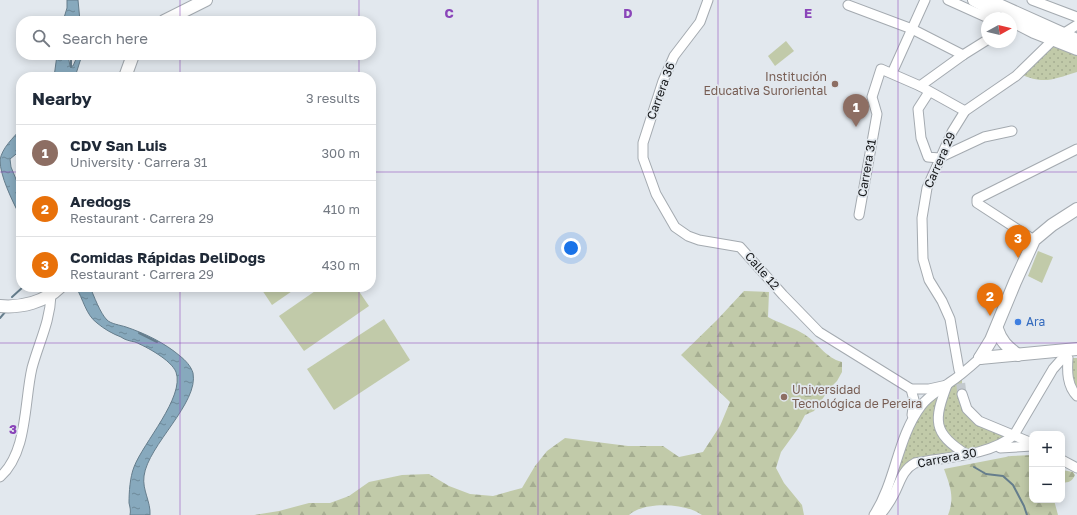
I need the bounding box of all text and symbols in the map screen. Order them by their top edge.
text: C [444,5,454,21]
text: D [623,5,633,21]
text: E [804,5,812,21]
north arrow [981,12,1017,48]
search box [16,16,376,60]
icon: search [30,27,52,49]
text: Search here [62,29,148,47]
street label: Carrera 36 [643,60,678,121]
place label: Institución Educativa Suroriental [704,69,827,98]
marker: Institución Educativa Suroriental [830,79,840,89]
text: Nearby [32,88,92,109]
text: 3 results [306,90,360,106]
pin: 1 [843,94,869,127]
street label: Carrera 29 [921,129,959,190]
text: CDV San Luis [70,136,167,154]
street label: Carrera 31 [854,138,879,198]
text: 1 [42,145,48,161]
text: 300 m [322,145,360,161]
text: University · Carrera 31 [70,154,207,170]
text: Aredogs [70,192,131,210]
text: 2 [41,201,49,217]
text: 410 m [323,201,360,217]
text: Restaurant · Carrera 29 [70,210,214,226]
pin: 3 [1005,225,1031,258]
your location [561,238,581,258]
text: Comidas Rápidas DeliDogs [70,248,265,266]
street label: Calle 12 [742,249,783,293]
text: 3 [41,257,49,273]
text: 430 m [322,257,360,273]
text: Restaurant · Carrera 29 [70,266,214,282]
pin: 2 [977,283,1003,316]
place label: Ara [1026,314,1045,329]
marker: Ara [1013,317,1023,327]
place label: Universidad Tecnológica de Pereira [792,382,922,411]
marker: Universidad Tecnológica de Pereira [779,392,789,402]
text: 3 [9,421,17,437]
map controls [1029,431,1065,503]
button: + [1029,431,1065,467]
street label: Carrera 30 [916,444,978,471]
button: − [1029,467,1065,503]

